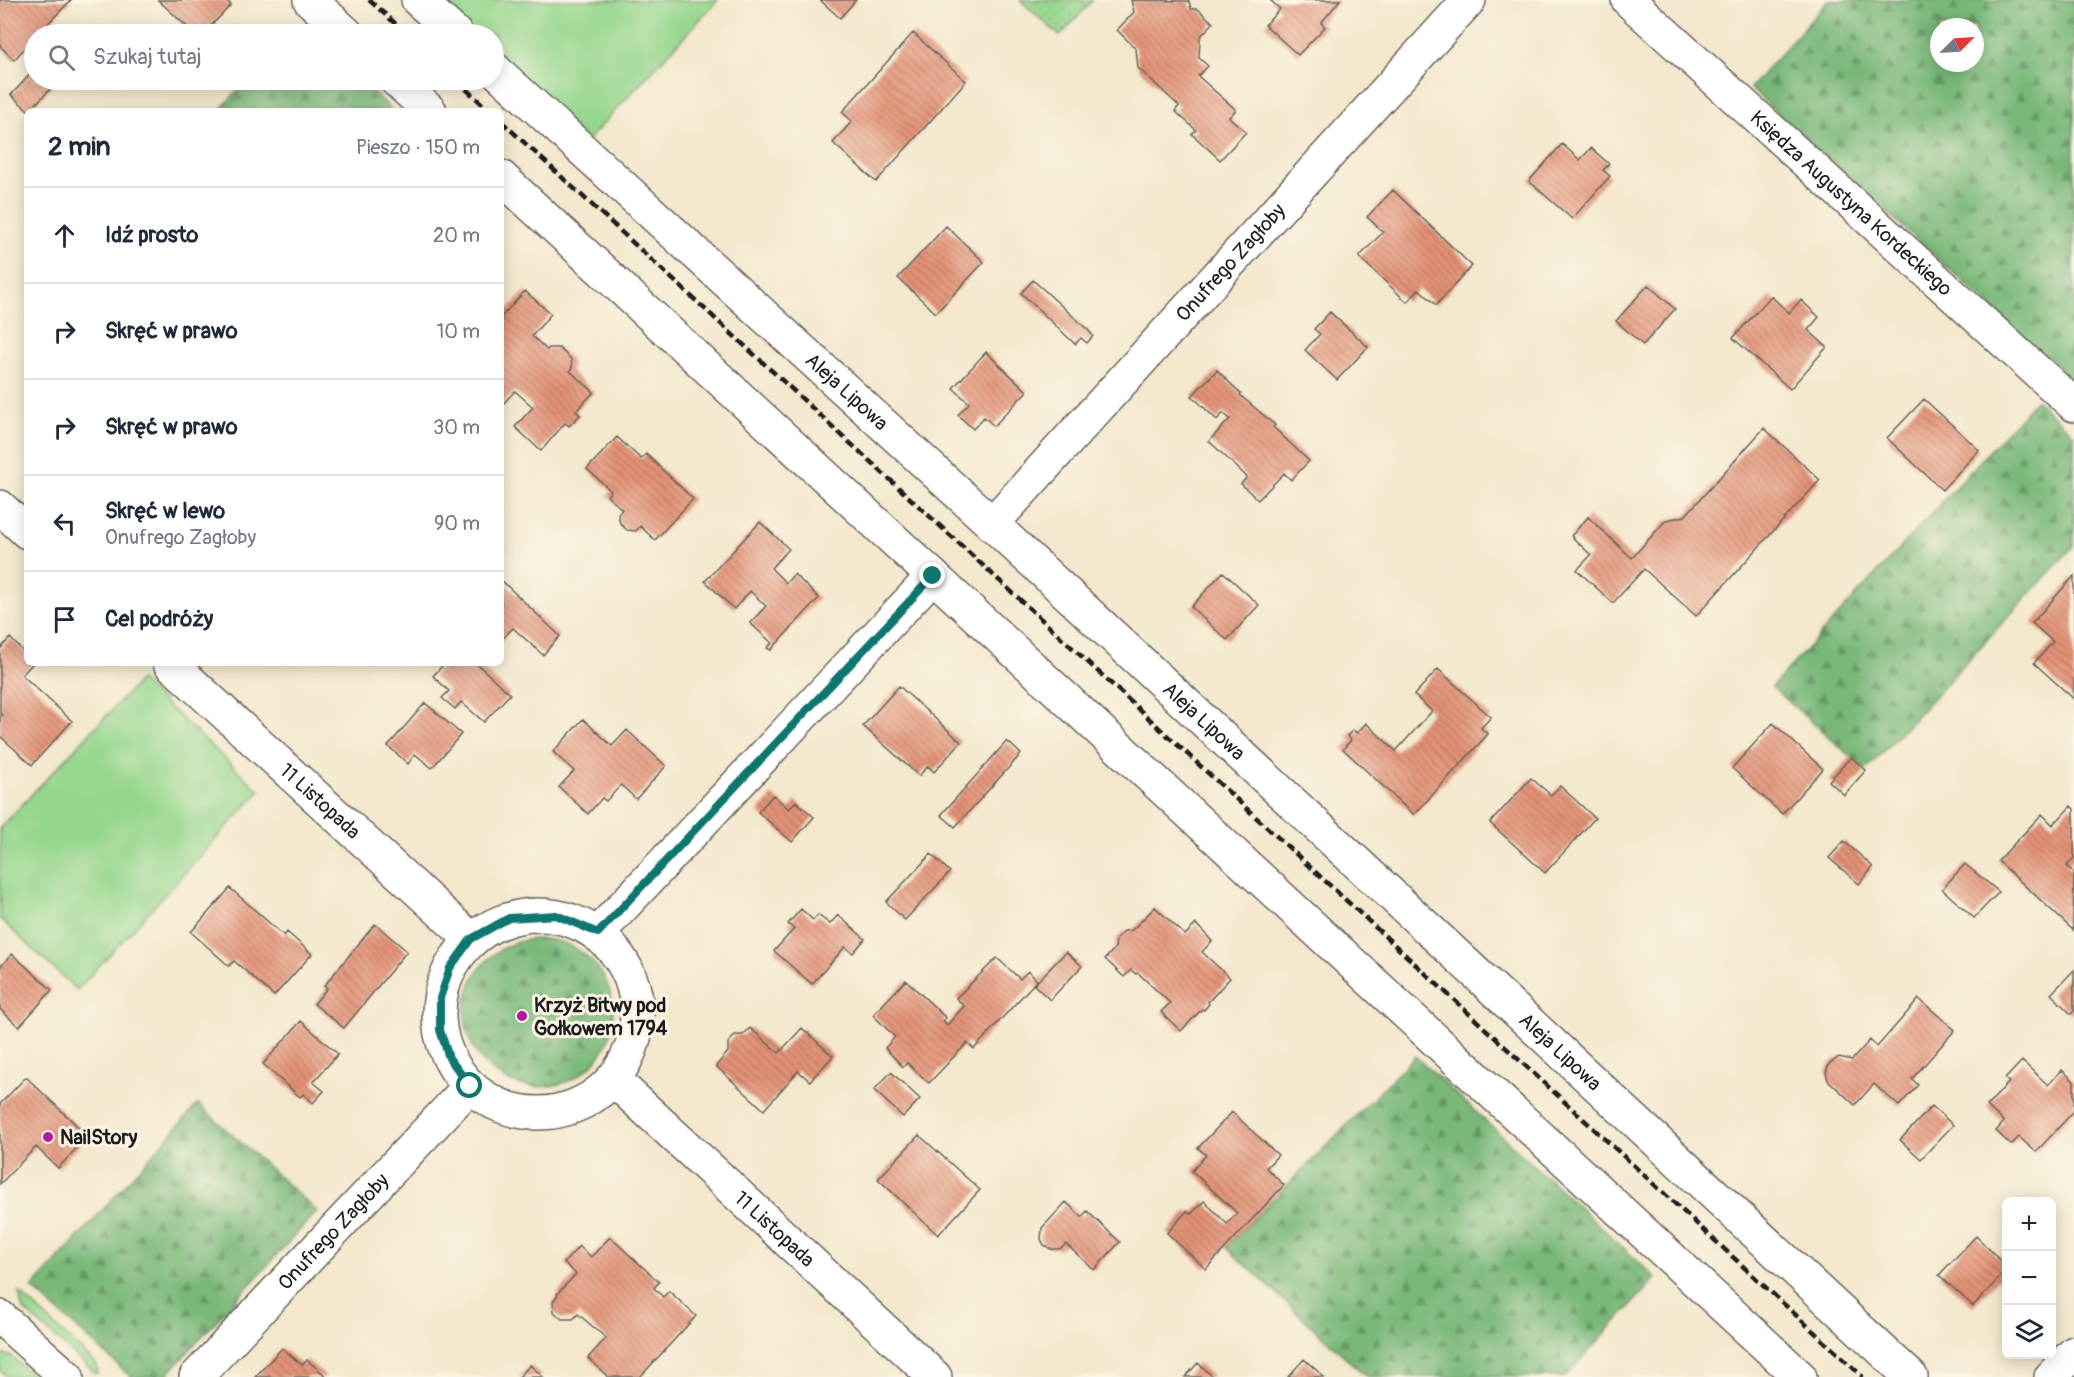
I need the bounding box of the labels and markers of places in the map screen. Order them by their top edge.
place label: Krzyż Bitwy pod Gołkowem 1794 [534,993,668,1041]
marker: Krzyż Bitwy pod Gołkowem 1794 [515,1009,529,1023]
place label: NailStory [60,1125,138,1150]
marker: NailStory [41,1130,55,1144]

